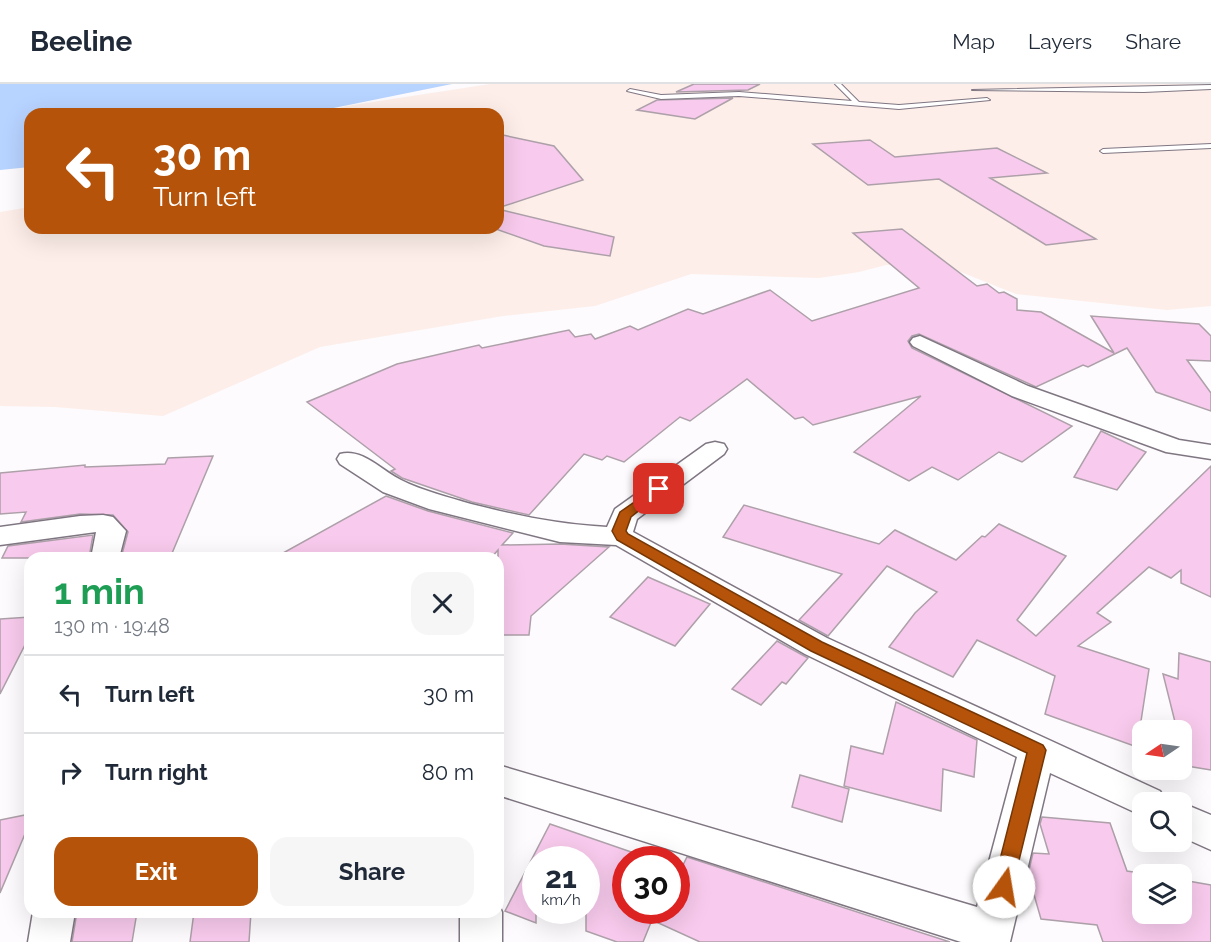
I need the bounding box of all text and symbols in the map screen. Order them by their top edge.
text: Beeline [30,25,132,58]
text: Map [952,29,995,54]
text: Layers [1028,29,1092,54]
text: Share [1125,29,1181,54]
text: 30 m [153,131,251,180]
icon: left [54,132,132,210]
text: Turn left [153,181,256,212]
pin [633,463,684,514]
icon: arrive [642,472,675,505]
text: 1 min [54,570,145,612]
button: close [411,572,474,635]
text: 130 m · 19:48 [54,614,170,638]
icon: left [54,678,87,711]
text: Turn left [105,681,195,707]
text: 30 m [423,681,474,707]
north arrow [1132,720,1192,780]
map controls [1132,720,1192,924]
icon: right [54,756,87,789]
text: Turn right [105,759,208,785]
text: 80 m [422,759,474,785]
button: search [1132,792,1192,852]
button: Exit [54,837,258,906]
button: Share [270,837,474,906]
speed limit sign: 30 [612,846,690,924]
position arrow [972,855,1036,919]
text: 21 [545,860,577,895]
button: layers [1132,864,1192,924]
text: km/h [541,891,581,909]

